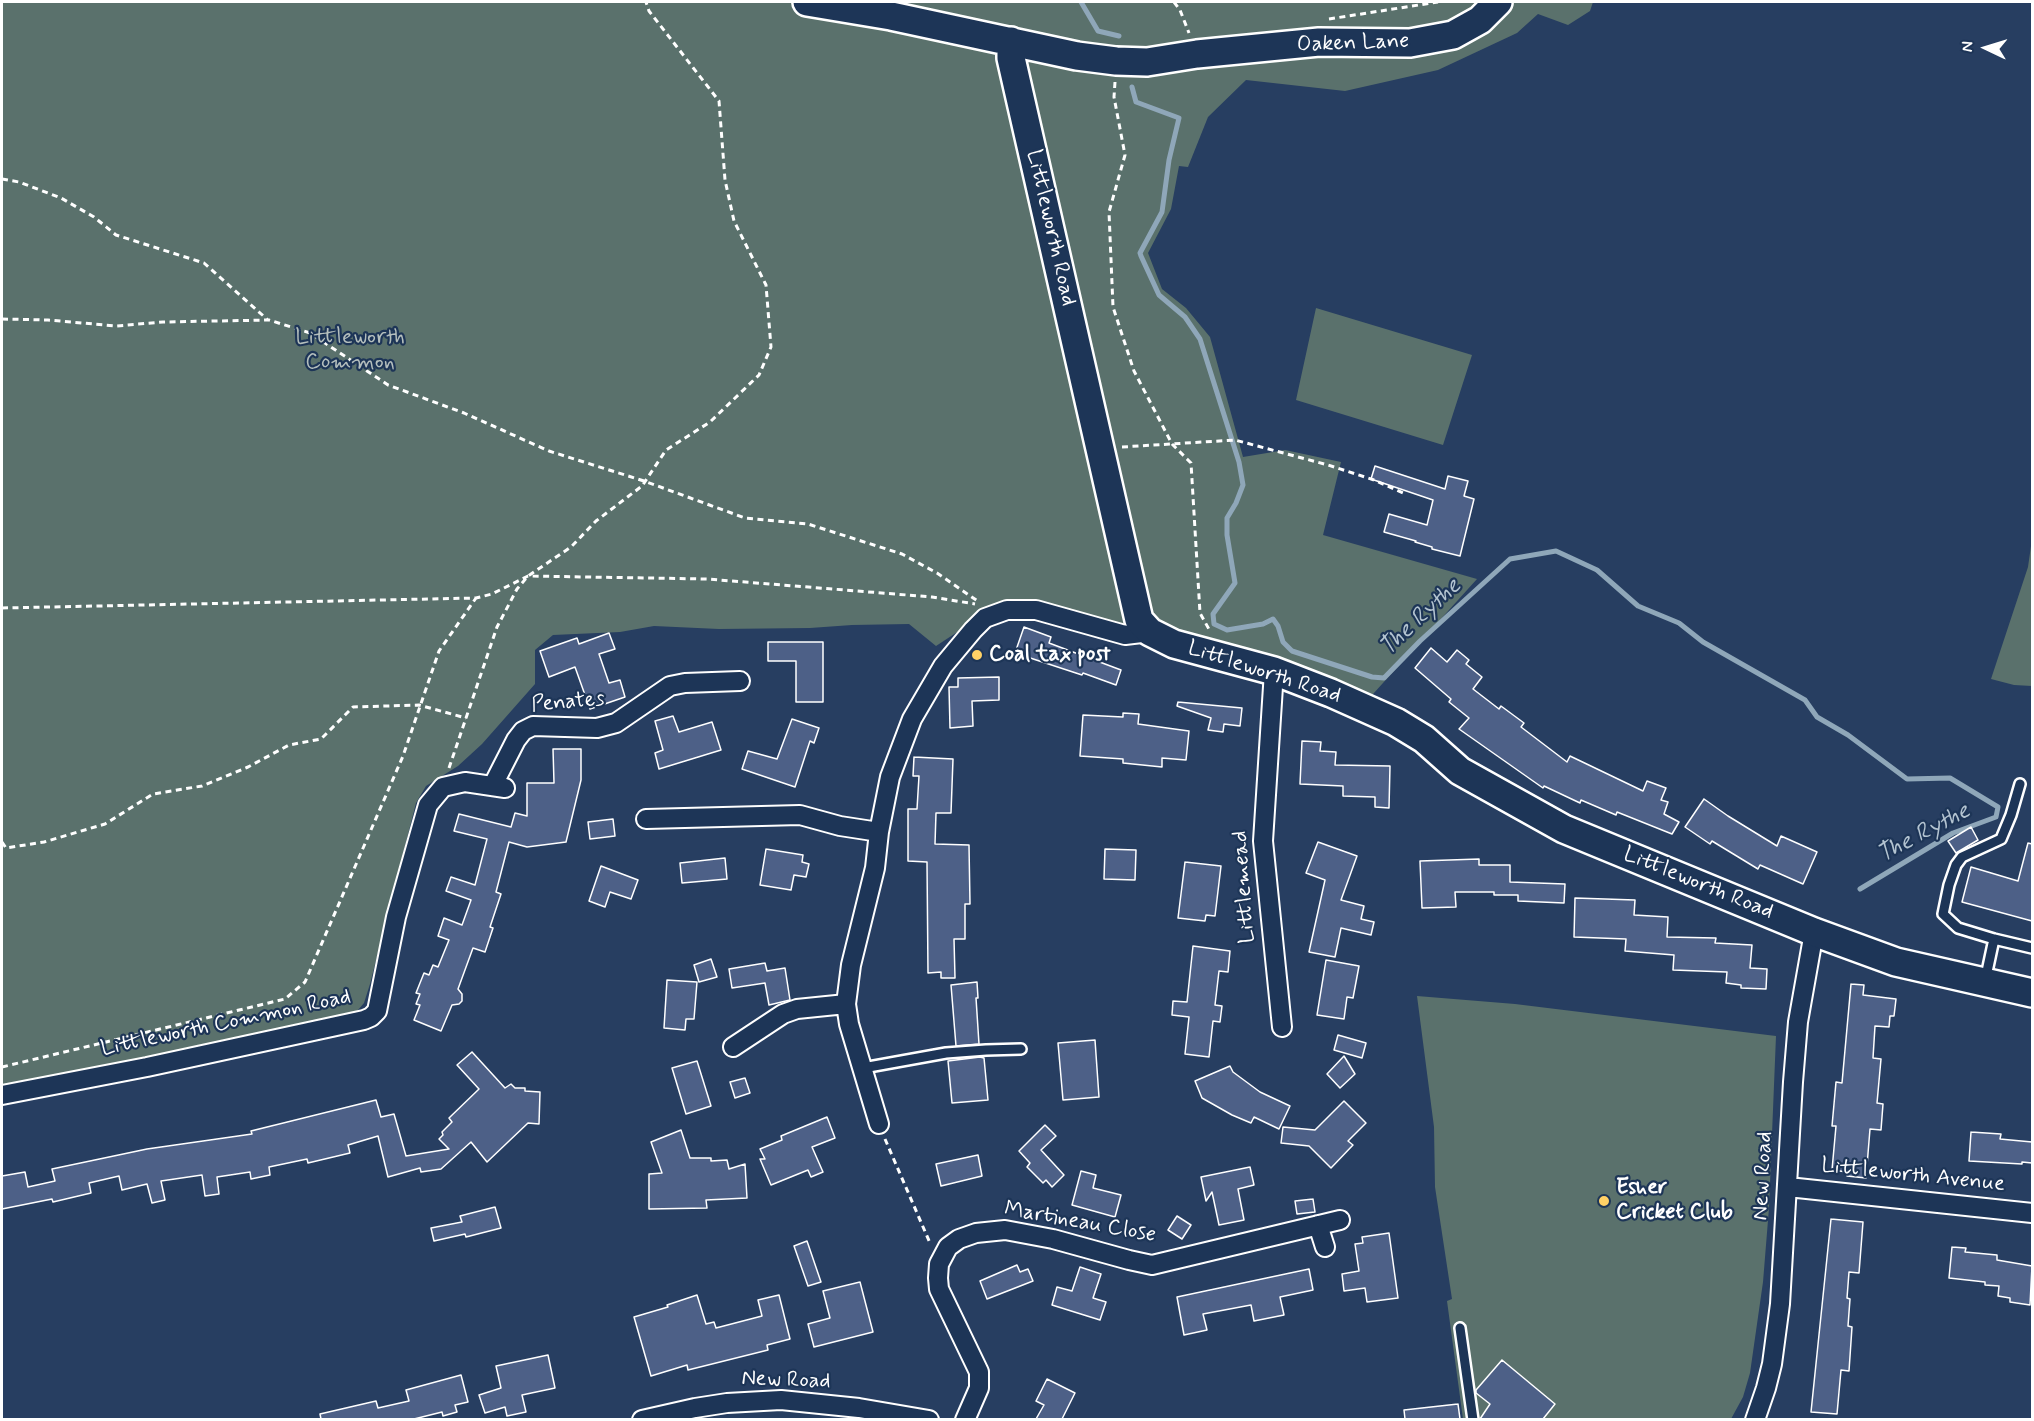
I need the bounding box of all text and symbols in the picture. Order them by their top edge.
north arrow [1956,18,2016,78]
street label: Oaken Lane [1296,29,1410,59]
text: N [1957,41,1978,53]
street label: Littleworth Road [1019,147,1081,309]
park label: Littleworth Common [295,325,405,376]
water label: The Rythe [1374,573,1468,663]
street label: Littleworth Road [1184,636,1344,710]
place label: Coal tax post [989,642,1111,668]
marker: Coal tax post [970,648,984,662]
street label: Penates [530,687,606,719]
water label: The Rythe [1873,798,1975,870]
street label: Littlemead [1228,830,1262,944]
street label: Littleworth Road [1619,842,1777,926]
street label: Littleworth Common Road [99,985,353,1063]
street label: New Road [1748,1131,1780,1221]
street label: Littleworth Avenue [1820,1153,2006,1199]
place label: Esher Cricket Club [1616,1175,1733,1226]
marker: Esher Cricket Club [1597,1194,1611,1208]
street label: Martineau Close [1002,1197,1158,1249]
street label: New Road [741,1366,831,1396]

